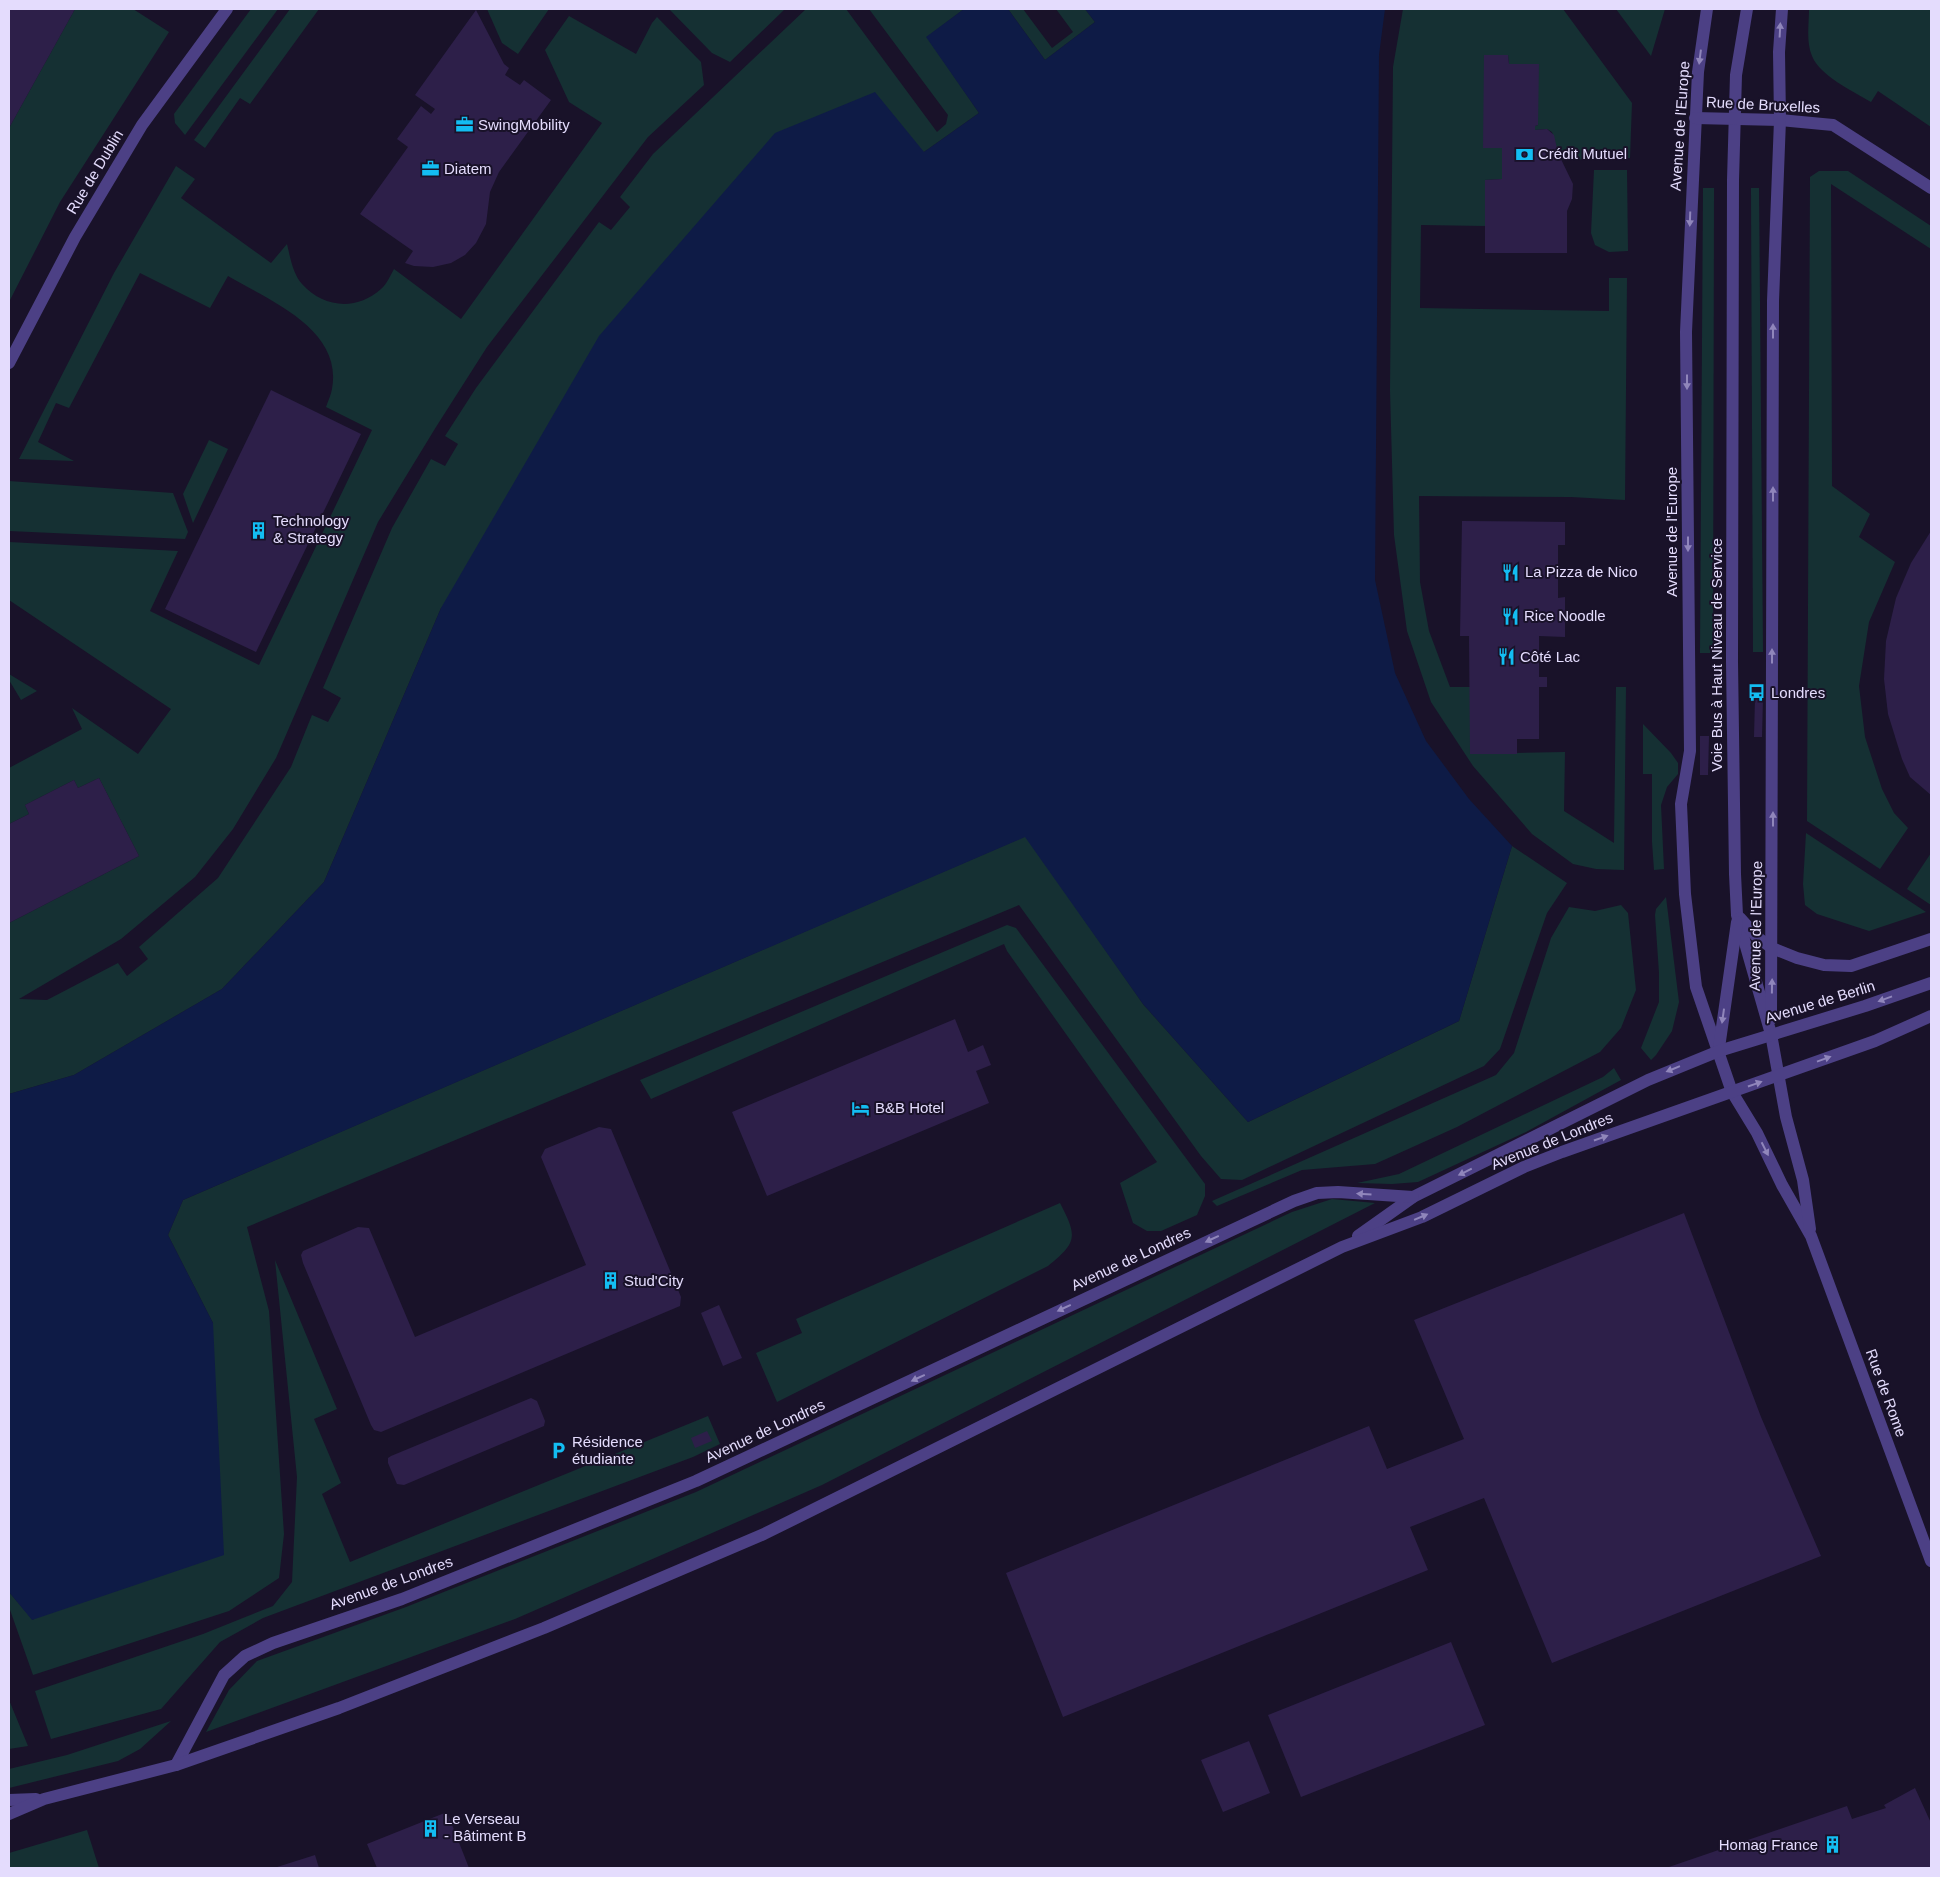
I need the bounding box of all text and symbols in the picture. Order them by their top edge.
one-way arrow [1777,22,1785,38]
one-way arrow [1696,49,1704,65]
street label: Avenue de l'Europe [1666,60,1693,192]
street label: Rue de Bruxelles [1706,93,1821,116]
office icon: SwingMobility [454,115,474,135]
place label: SwingMobility [478,116,570,133]
street label: Rue de Dublin [63,127,126,217]
bank icon: Crédit Mutuel [1514,144,1534,164]
place label: Crédit Mutuel [1538,145,1627,162]
office icon: Diatem [420,159,440,179]
place label: Diatem [444,160,492,177]
one-way arrow [1686,211,1694,227]
one-way arrow [1769,323,1777,339]
one-way arrow [1683,374,1691,390]
street label: Avenue de l'Europe [1663,467,1680,597]
one-way arrow [1769,485,1777,501]
place label: Technology & Strategy [273,512,349,546]
building icon: Technology & Strategy [249,520,269,540]
one-way arrow [1684,536,1692,552]
street label: Voie Bus à Haut Niveau de Service [1708,538,1725,772]
restaurant icon: La Pizza de Nico [1501,562,1521,582]
place label: La Pizza de Nico [1525,563,1638,580]
restaurant icon: Rice Noodle [1500,606,1520,626]
place label: Rice Noodle [1524,607,1606,624]
restaurant icon: Côté Lac [1496,647,1516,667]
place label: Côté Lac [1520,648,1581,665]
one-way arrow [1768,648,1776,664]
bus stop icon: Londres [1747,683,1767,703]
place label: Londres [1771,684,1825,701]
one-way arrow [1769,810,1777,826]
street label: Avenue de l'Europe [1746,861,1765,991]
street label: Avenue de Berlin [1763,977,1877,1026]
one-way arrow [1768,977,1776,993]
one-way arrow [1877,995,1892,1003]
one-way arrow [1719,1008,1727,1024]
one-way arrow [1817,1055,1832,1063]
one-way arrow [1666,1066,1681,1073]
one-way arrow [1747,1080,1762,1087]
hotel icon: B&B Hotel [851,1098,871,1118]
place label: B&B Hotel [875,1099,944,1116]
street label: Avenue de Londres [1488,1108,1615,1173]
one-way arrow [1594,1134,1609,1141]
one-way arrow [1761,1142,1769,1156]
one-way arrow [1458,1168,1472,1176]
one-way arrow [1356,1189,1372,1197]
one-way arrow [1414,1213,1428,1221]
street label: Avenue de Londres [1068,1223,1193,1294]
one-way arrow [1204,1235,1219,1243]
building icon: Stud'City [600,1271,620,1291]
place label: Stud'City [624,1272,684,1289]
one-way arrow [1057,1304,1071,1312]
street label: Rue de Rome [1863,1346,1910,1439]
one-way arrow [911,1374,925,1382]
street label: Avenue de Londres [702,1395,827,1466]
place label: Résidence étudiante [572,1433,643,1467]
parking icon: Résidence étudiante [548,1441,568,1461]
street label: Avenue de Londres [327,1552,455,1613]
place label: Le Verseau - Bâtiment B [444,1810,527,1844]
building icon: Le Verseau - Bâtiment B [420,1818,440,1838]
building icon: Homag France [1822,1835,1842,1855]
place label: Homag France [1719,1836,1818,1853]

